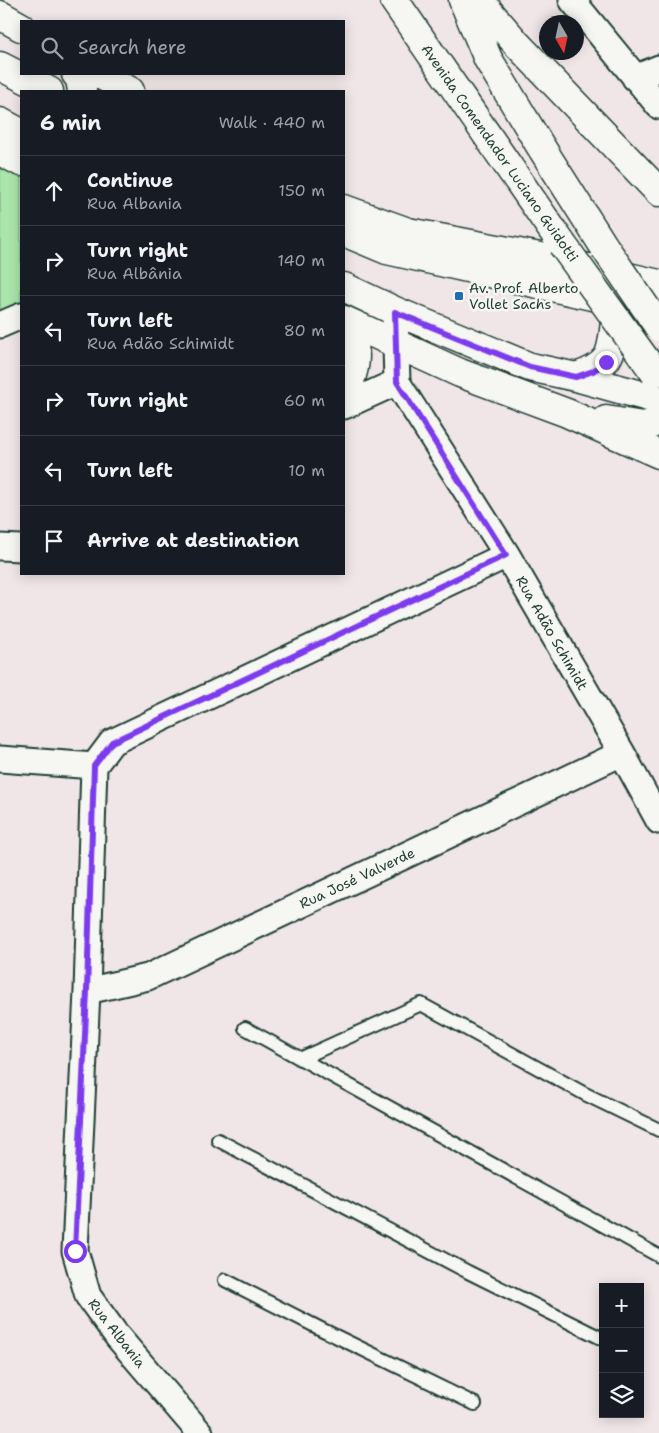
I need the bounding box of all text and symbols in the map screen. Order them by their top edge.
north arrow [539,15,584,60]
search box [20,20,345,75]
icon: search [38,34,66,62]
text: Search here [78,35,187,60]
street label: Avenida Comendador Luciano Guidotti [418,41,582,265]
text: 6 min [40,109,101,137]
text: Walk · 440 m [219,112,325,133]
text: Continue [87,168,173,193]
icon: ahead [40,177,68,205]
text: 150 m [278,180,325,201]
text: Rua Albania [87,193,182,214]
text: Turn right [87,238,188,263]
icon: right [40,247,68,275]
text: 140 m [278,250,325,271]
text: Rua Albânia [87,263,182,284]
place label: Av. Prof. Alberto Vollet Sachs [469,279,579,313]
marker: Av. Prof. Alberto Vollet Sachs [453,290,465,302]
text: Turn left [87,308,173,333]
icon: left [40,317,68,345]
text: 80 m [284,320,325,341]
text: Rua Adão Schimidt [87,333,235,354]
route end [595,351,618,374]
icon: right [40,387,68,415]
text: Turn right [87,388,188,413]
text: 60 m [284,390,325,411]
icon: left [40,457,68,485]
text: Turn left [87,458,173,483]
text: 10 m [288,460,325,481]
icon: arrive [40,527,68,555]
text: Arrive at destination [87,528,299,553]
street label: Rua Adão Schimidt [512,573,592,693]
street label: Rua José Valverde [296,843,418,913]
route start [64,1240,87,1263]
map controls [599,1283,644,1418]
button: + [599,1283,644,1328]
street label: Rua Albania [84,1295,150,1371]
button: − [599,1328,644,1373]
button: layers [599,1373,644,1418]

